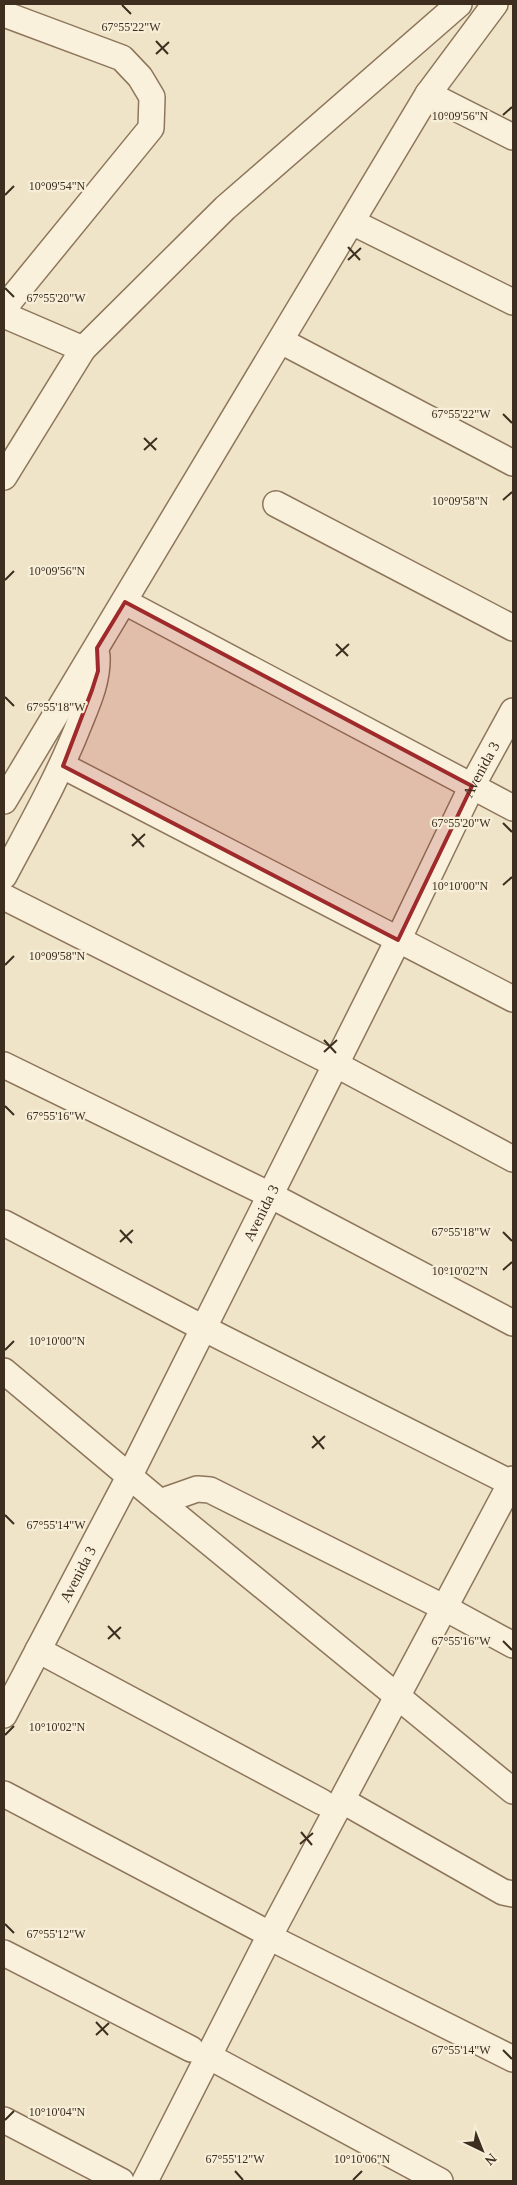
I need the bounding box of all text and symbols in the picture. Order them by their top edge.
text: 67°55'22"W [101,20,161,34]
text: 10°09'56"N [432,109,489,123]
text: 10°09'54"N [29,179,86,193]
text: 67°55'20"W [26,291,86,305]
text: 67°55'22"W [431,407,491,421]
text: 10°09'58"N [432,494,489,508]
text: 10°09'56"N [29,564,86,578]
text: 67°55'18"W [26,700,86,714]
street label: Avenida 3 [460,739,503,800]
text: 67°55'20"W [431,816,491,830]
text: 10°10'00"N [432,879,489,893]
text: 10°09'58"N [29,949,86,963]
text: 67°55'16"W [26,1109,86,1123]
street label: Avenida 3 [240,1182,282,1244]
text: 67°55'18"W [431,1225,491,1239]
text: 10°10'02"N [432,1264,489,1278]
text: 10°10'00"N [29,1334,86,1348]
text: 67°55'14"W [26,1518,86,1532]
street label: Avenida 3 [57,1544,99,1605]
text: 67°55'16"W [431,1634,491,1648]
text: 10°10'02"N [29,1720,86,1734]
text: 67°55'12"W [26,1927,86,1941]
text: 67°55'14"W [431,2043,491,2057]
text: 10°10'04"N [29,2105,86,2119]
north arrow [457,2125,507,2175]
text: N [482,2150,499,2168]
text: 67°55'12"W [205,2152,265,2166]
text: 10°10'06"N [334,2152,391,2166]

